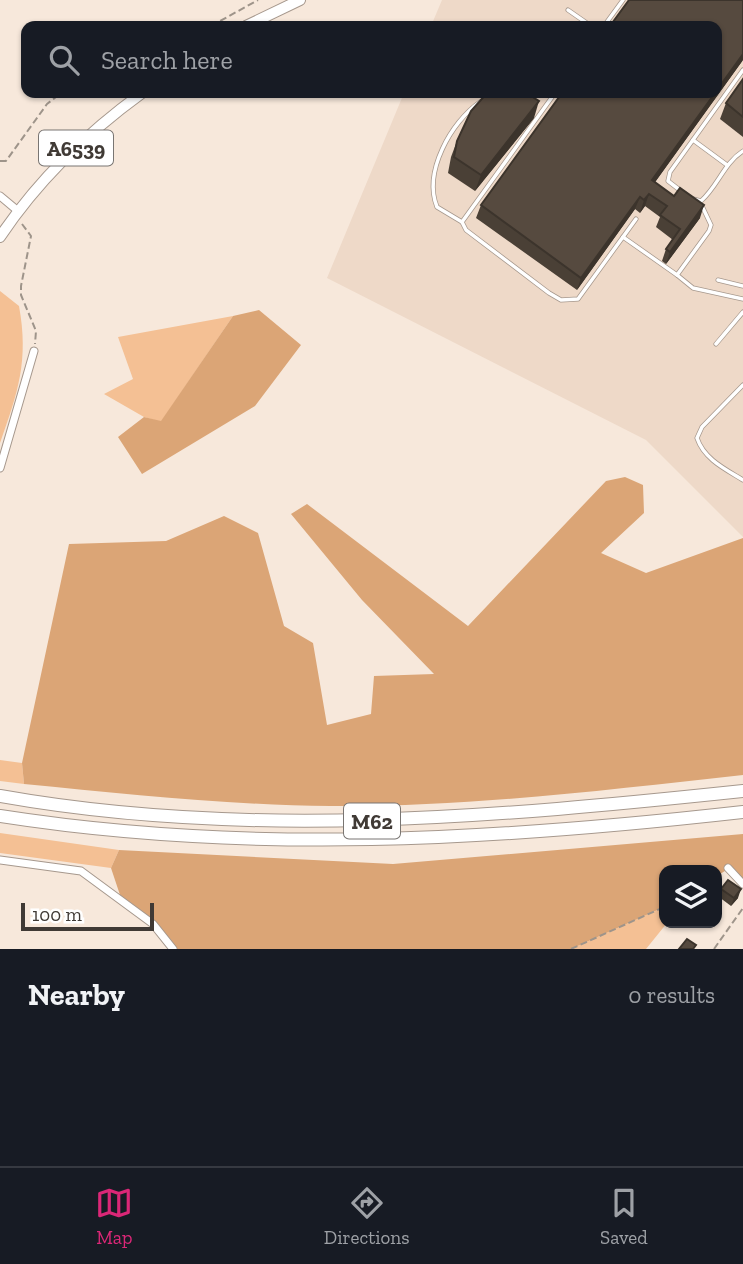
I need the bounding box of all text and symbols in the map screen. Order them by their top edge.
search box [21,21,722,98]
icon: search [45,41,83,79]
text: Search here [101,44,233,76]
road number: A6539 [39,130,113,166]
road number: M62 [344,804,400,838]
map controls [659,865,722,928]
button: layers [659,865,722,928]
scale bar [21,900,154,932]
text: 100 m [32,903,82,926]
text: Nearby [28,977,125,1013]
text: 0 results [628,981,715,1009]
tab: Map [95,1184,133,1249]
tab: Directions [324,1184,410,1249]
tab: Saved [600,1184,648,1249]

